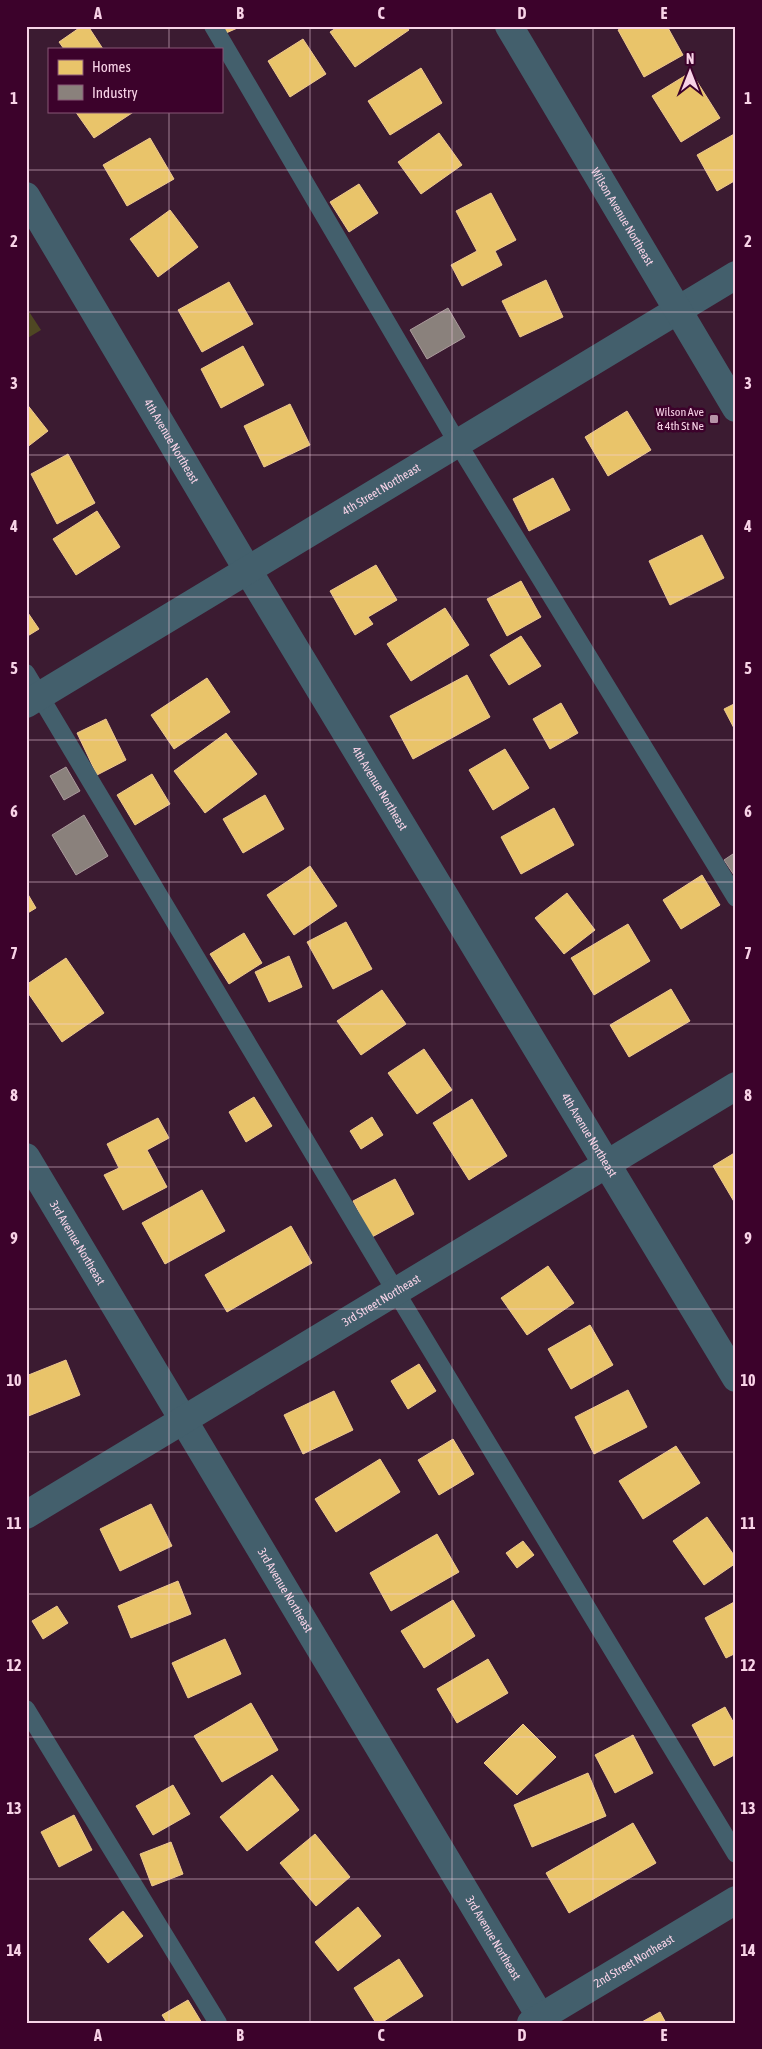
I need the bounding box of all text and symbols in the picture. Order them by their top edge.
text: A [93,4,102,22]
text: B [236,4,244,22]
text: C [377,4,385,22]
text: D [518,4,527,22]
text: E [661,4,668,22]
legend [48,48,222,112]
north arrow [664,48,714,98]
text: N [686,51,694,67]
text: Homes [92,58,131,75]
text: Industry [92,84,138,101]
text: 1 [10,89,18,107]
text: 1 [744,89,752,107]
street label: Wilson Avenue Northeast [588,165,657,269]
text: 2 [10,232,18,250]
text: 2 [744,232,752,250]
text: 3 [10,374,18,392]
text: 3 [744,374,752,392]
street label: 4th Avenue Northeast [141,396,202,486]
place label: Wilson Ave & 4th St Ne [656,405,704,433]
marker: Wilson Ave & 4th St Ne [708,413,720,425]
street label: 4th Street Northeast [340,460,423,518]
text: 4 [9,517,18,535]
text: 4 [743,517,752,535]
text: 5 [10,659,18,677]
text: 5 [744,659,752,677]
street label: 4th Avenue Northeast [349,744,411,834]
text: 6 [10,802,18,820]
text: 6 [744,802,752,820]
text: 7 [10,944,18,962]
text: 7 [744,944,752,962]
text: 8 [10,1086,18,1104]
text: 8 [744,1086,752,1104]
street label: 4th Avenue Northeast [558,1090,620,1180]
street label: 3rd Avenue Northeast [47,1198,108,1288]
text: 9 [10,1229,18,1247]
text: 9 [744,1229,752,1247]
street label: 3rd Street Northeast [340,1271,423,1329]
text: 10 [6,1371,22,1389]
text: 10 [740,1371,756,1389]
text: 11 [6,1514,22,1532]
text: 11 [740,1514,756,1532]
street label: 3rd Avenue Northeast [255,1546,316,1635]
text: 12 [6,1656,22,1674]
text: 12 [740,1656,756,1674]
text: 13 [6,1799,22,1817]
text: 13 [740,1799,756,1817]
street label: 3rd Avenue Northeast [463,1893,524,1983]
street label: 2nd Street Northeast [591,1932,677,1991]
text: 14 [6,1941,22,1959]
text: 14 [740,1941,756,1959]
text: A [93,2026,102,2044]
text: B [236,2026,244,2044]
text: C [377,2026,385,2044]
text: D [518,2026,527,2044]
text: E [661,2026,668,2044]

